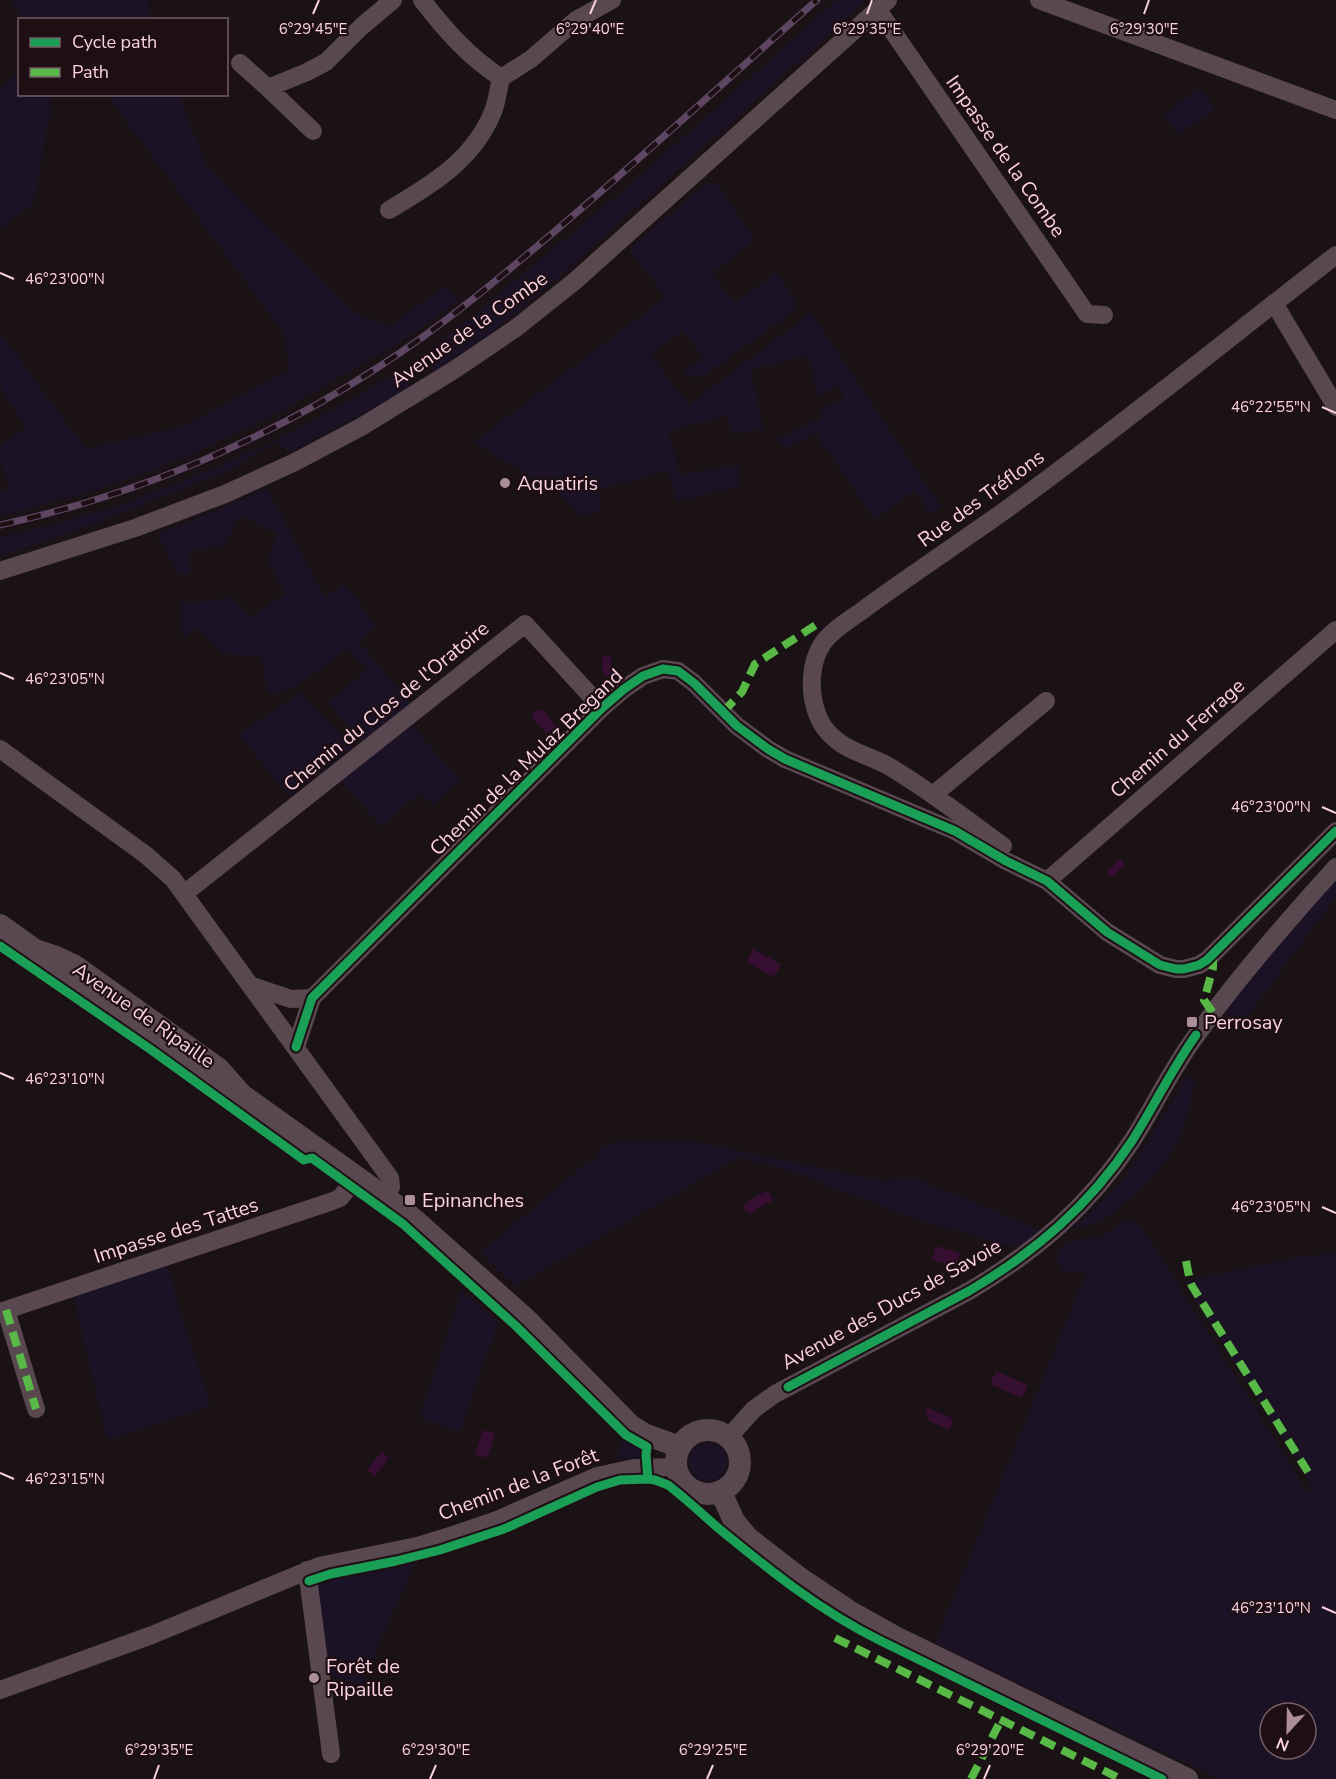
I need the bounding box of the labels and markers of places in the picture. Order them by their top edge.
place label: Aquatiris [517,470,598,497]
marker: Aquatiris [498,476,512,490]
place label: Perrosay [1204,1009,1283,1036]
marker: Perrosay [1185,1015,1199,1029]
place label: Epinanches [422,1187,524,1214]
marker: Epinanches [403,1193,417,1207]
place label: Forêt de Ripaille [326,1653,400,1703]
marker: Forêt de Ripaille [307,1671,321,1685]

